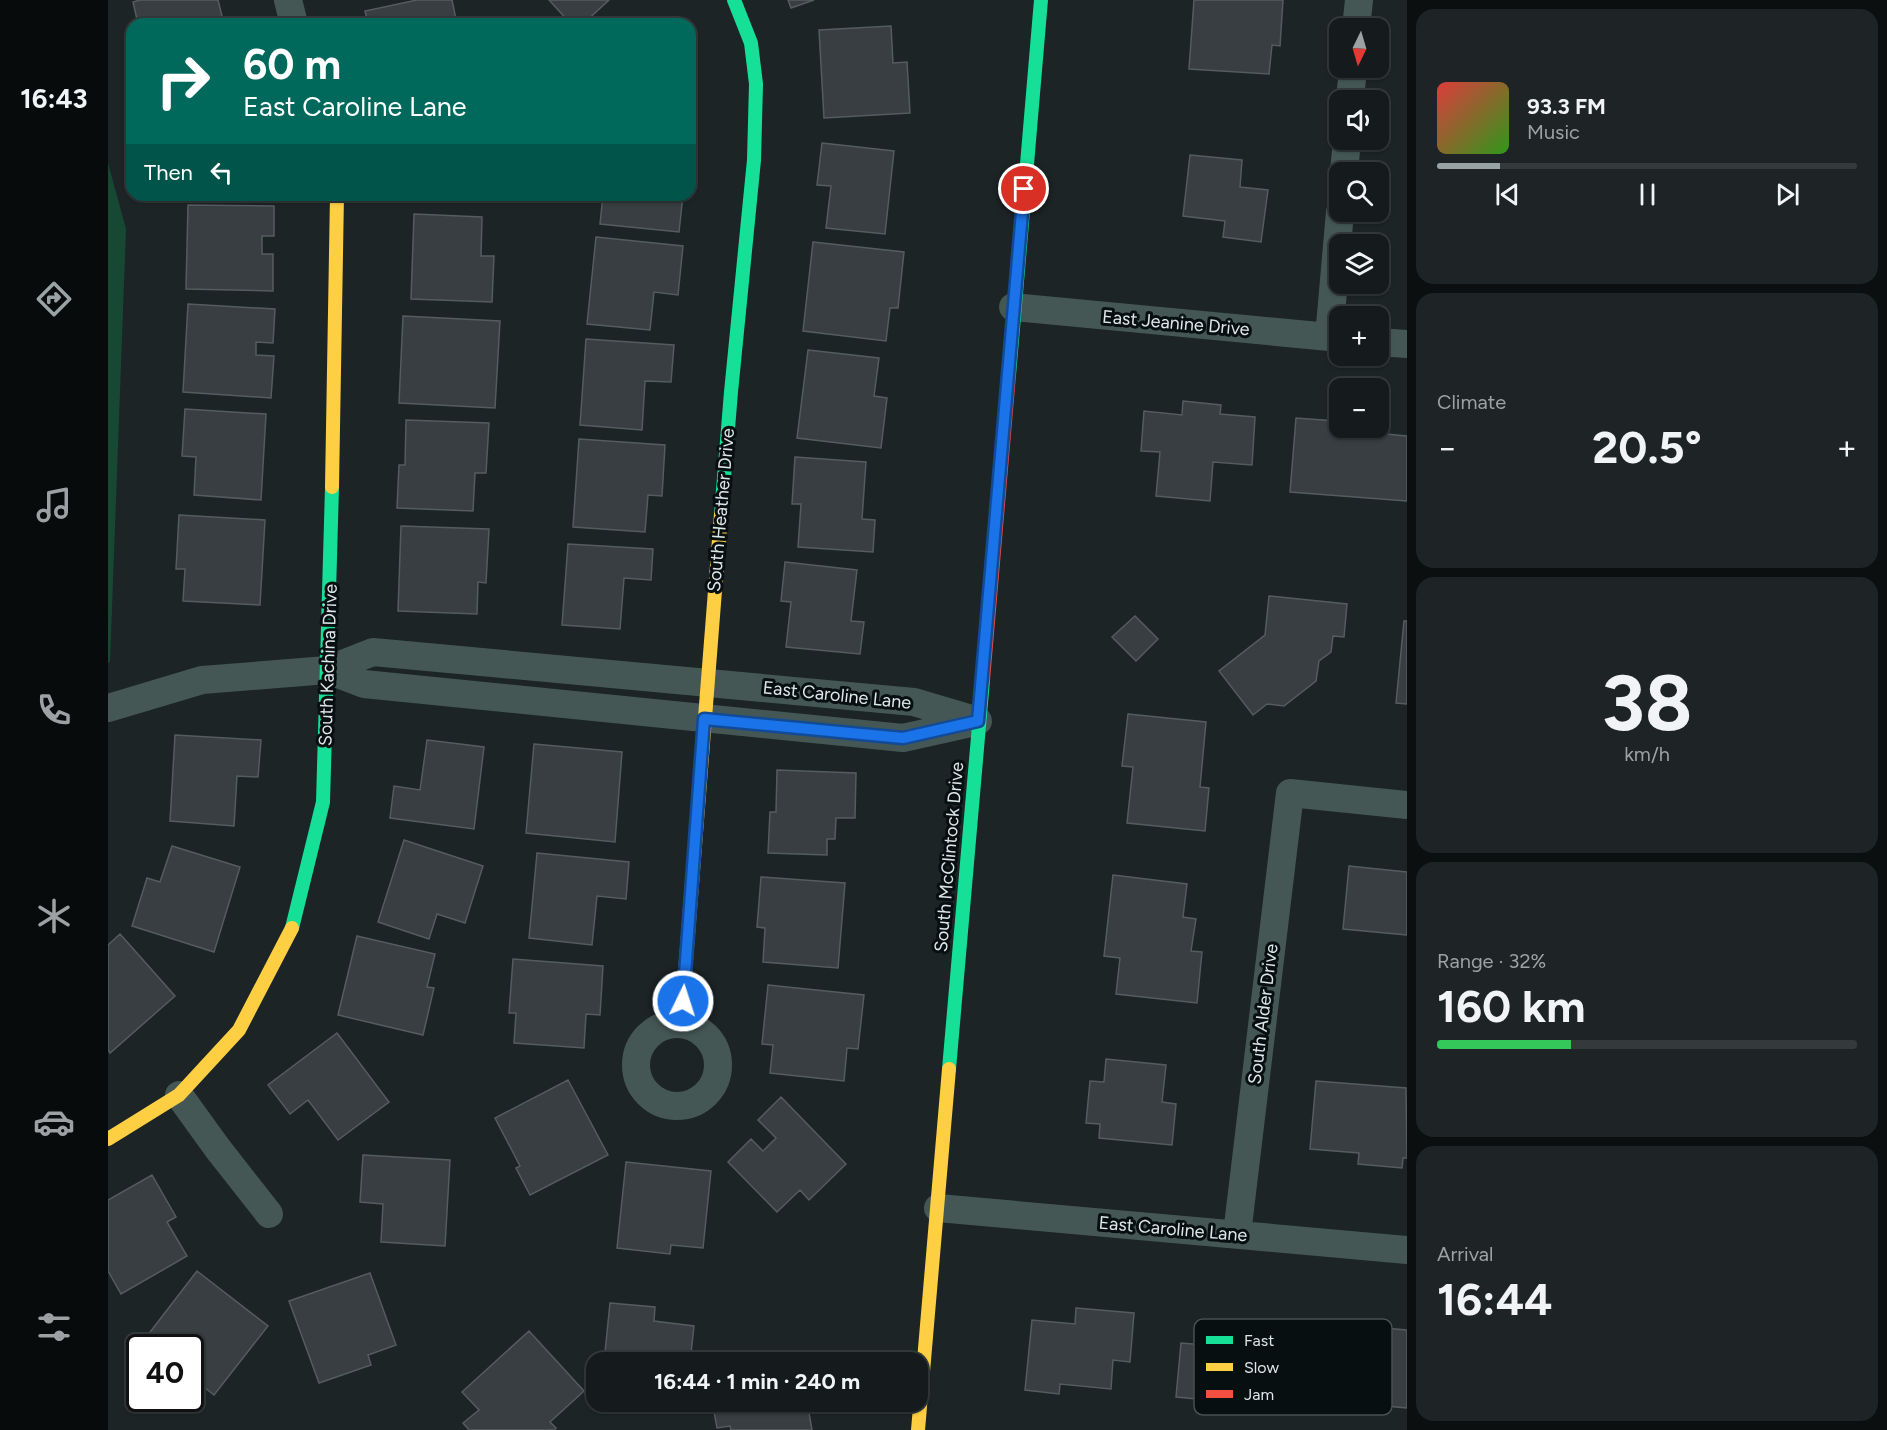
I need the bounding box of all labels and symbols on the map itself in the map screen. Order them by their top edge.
north arrow [1329,18,1389,78]
pin [998,163,1049,214]
street label: East Jeanine Drive [1101,306,1251,340]
street label: South Heather Drive [703,427,739,593]
street label: South Kachina Drive [314,583,342,746]
street label: East Caroline Lane [762,676,912,714]
street label: South McClintock Drive [930,761,968,953]
street label: South Alder Drive [1243,942,1283,1086]
position arrow [651,969,715,1033]
street label: East Caroline Lane [1098,1212,1248,1246]
legend [1194,1319,1392,1415]
text: Fast [1244,1331,1274,1350]
speed limit sign: 40 [126,1334,204,1412]
text: Slow [1244,1358,1279,1377]
text: Jam [1244,1385,1274,1404]

